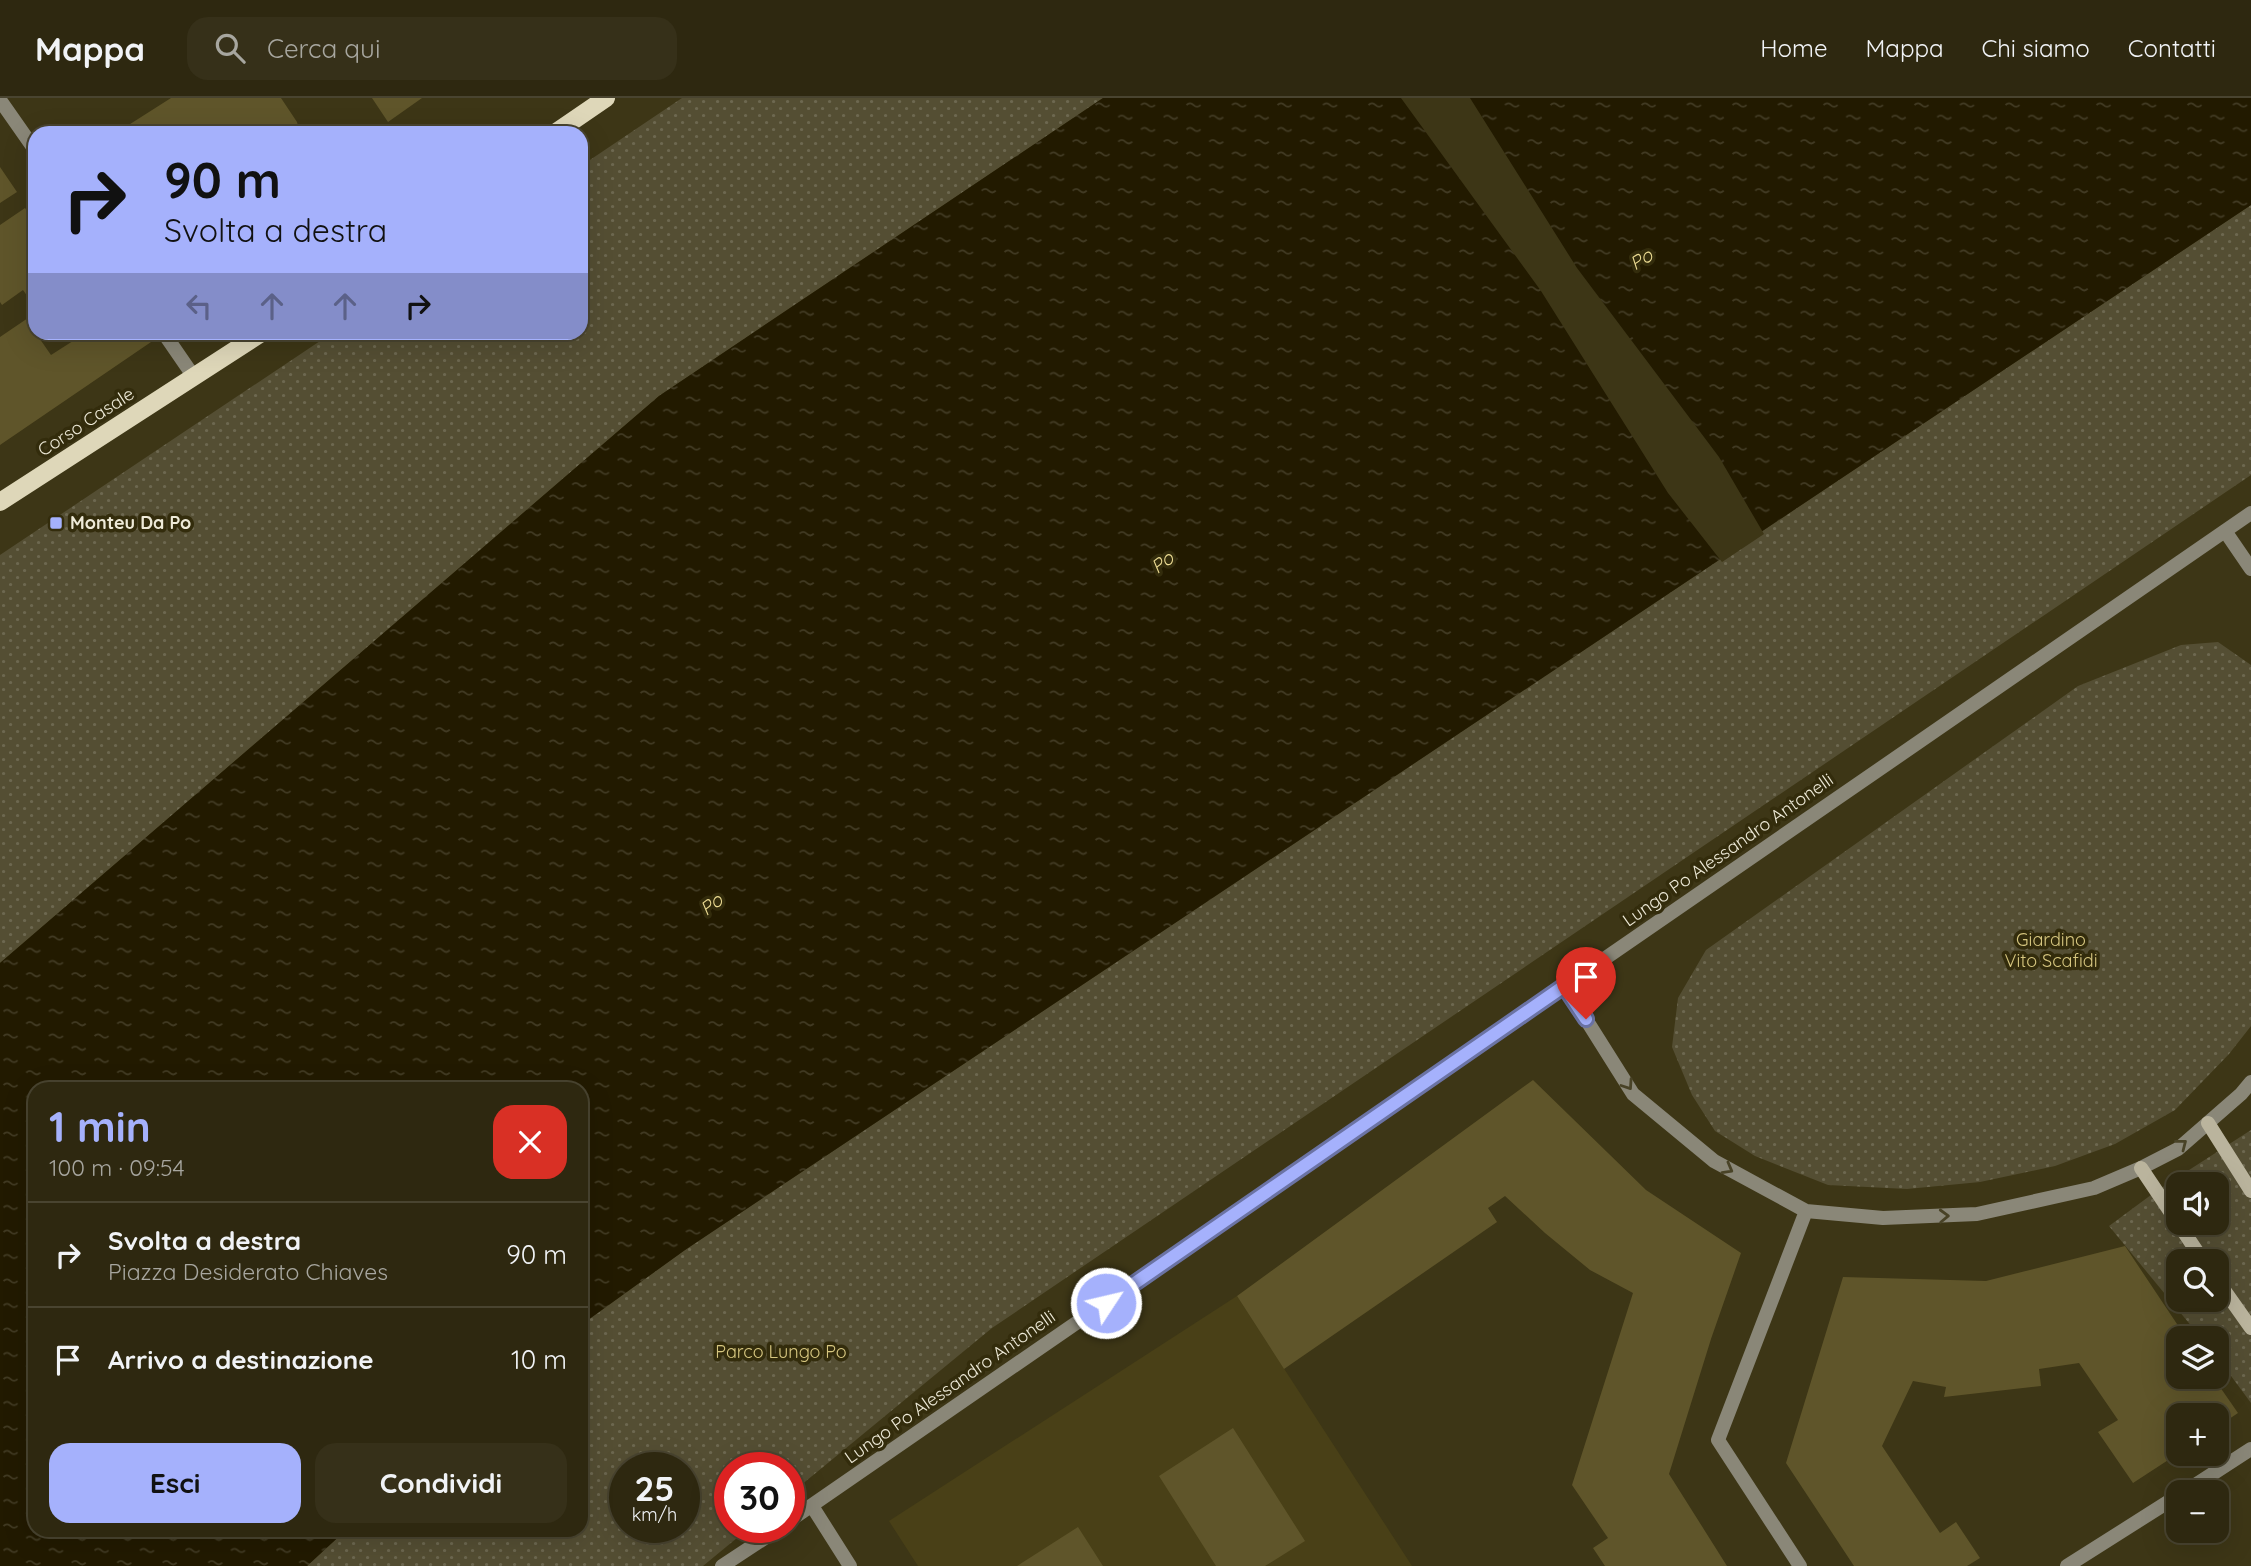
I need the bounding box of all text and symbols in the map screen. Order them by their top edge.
search box [187,17,677,80]
text: Mappa [35,28,145,69]
icon: search [211,29,249,67]
text: Cerca qui [267,32,380,65]
text: Home [1760,33,1828,63]
text: Mappa [1866,33,1944,63]
text: Chi siamo [1982,33,2090,63]
text: Contatti [2128,33,2216,63]
text: 90 m [164,149,281,210]
icon: right [49,154,140,245]
text: Svolta a destra [164,210,387,250]
water label: Po [1625,242,1658,275]
icon: left [180,287,218,325]
icon: ahead [253,287,291,325]
icon: ahead [326,287,364,325]
icon: right [399,287,437,325]
street label: Corso Casale [33,382,138,461]
place label: Monteu Da Po [70,511,191,534]
marker: Monteu Da Po [48,515,64,531]
water label: Po [1146,545,1179,578]
street label: Lungo Po Alessandro Antonelli [1618,768,1838,931]
water label: Po [695,887,728,920]
park label: Giardino Vito Scafidi [2004,928,2098,972]
pin [1556,947,1616,1019]
icon: arrive [1567,958,1605,996]
one-way arrow [1620,1077,1632,1090]
text: 1 min [49,1100,151,1153]
button: close [493,1105,567,1179]
one-way arrow [2175,1140,2187,1153]
text: 100 m · 09:54 [49,1153,185,1182]
one-way arrow [1721,1160,1733,1174]
map controls [2166,1172,2229,1543]
button: sound [2166,1172,2229,1235]
one-way arrow [1939,1208,1950,1223]
text: Svolta a destra [108,1224,301,1257]
icon: right [49,1236,87,1274]
text: 90 m [506,1238,567,1271]
button: search [2166,1249,2229,1312]
text: Piazza Desiderato Chiaves [108,1257,388,1286]
position arrow [1069,1266,1143,1340]
street label: Lungo Po Alessandro Antonelli [840,1305,1060,1468]
button: layers [2166,1326,2229,1389]
park label: Parco Lungo Po [715,1340,847,1363]
icon: arrive [49,1341,87,1379]
text: Arrivo a destinazione [108,1343,374,1376]
text: 10 m [511,1343,567,1376]
button: + [2166,1403,2229,1466]
button: Esci [49,1443,301,1523]
button: Condividi [315,1443,567,1523]
speed limit sign: 30 [714,1452,805,1543]
text: 25 [634,1466,675,1510]
button: − [2166,1480,2229,1543]
text: km/h [632,1503,677,1526]

